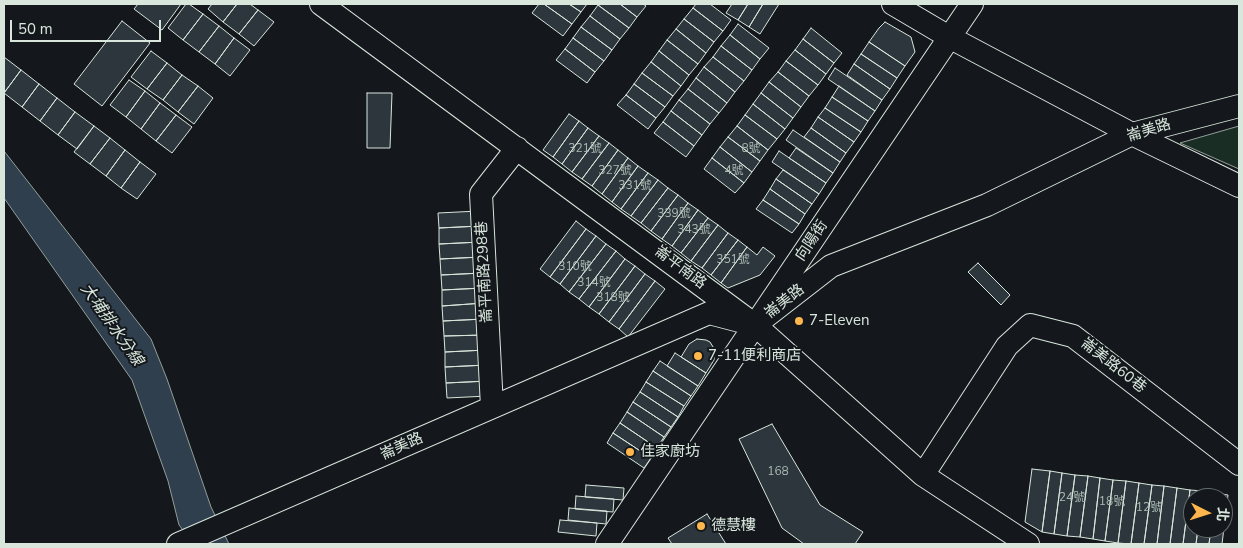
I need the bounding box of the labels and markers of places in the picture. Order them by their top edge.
place label: 7-Eleven [809,312,869,330]
marker: 7-Eleven [793,315,805,327]
place label: 7-11便利商店 [708,347,801,365]
marker: 7-11便利商店 [692,350,704,362]
place label: 佳家廚坊 [640,443,700,461]
marker: 佳家廚坊 [624,446,636,458]
place label: 德慧樓 [711,517,756,535]
marker: 德慧樓 [695,520,707,532]

